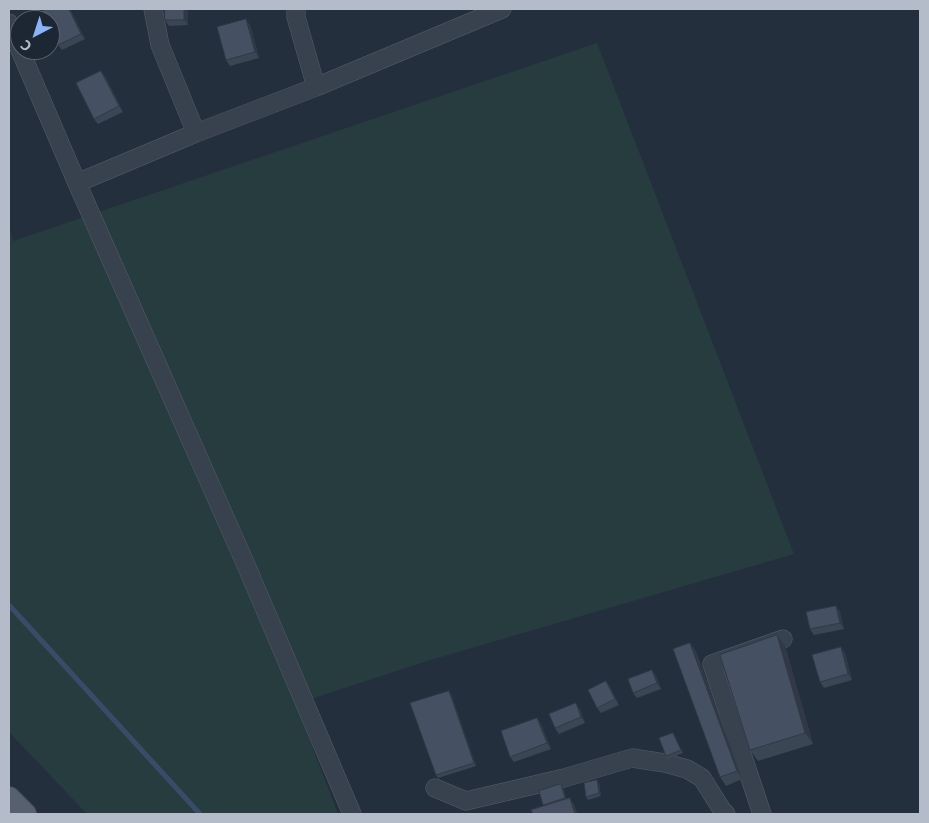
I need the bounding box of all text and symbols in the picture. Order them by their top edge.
north arrow [10,10,60,60]
text: С [16,36,35,56]

